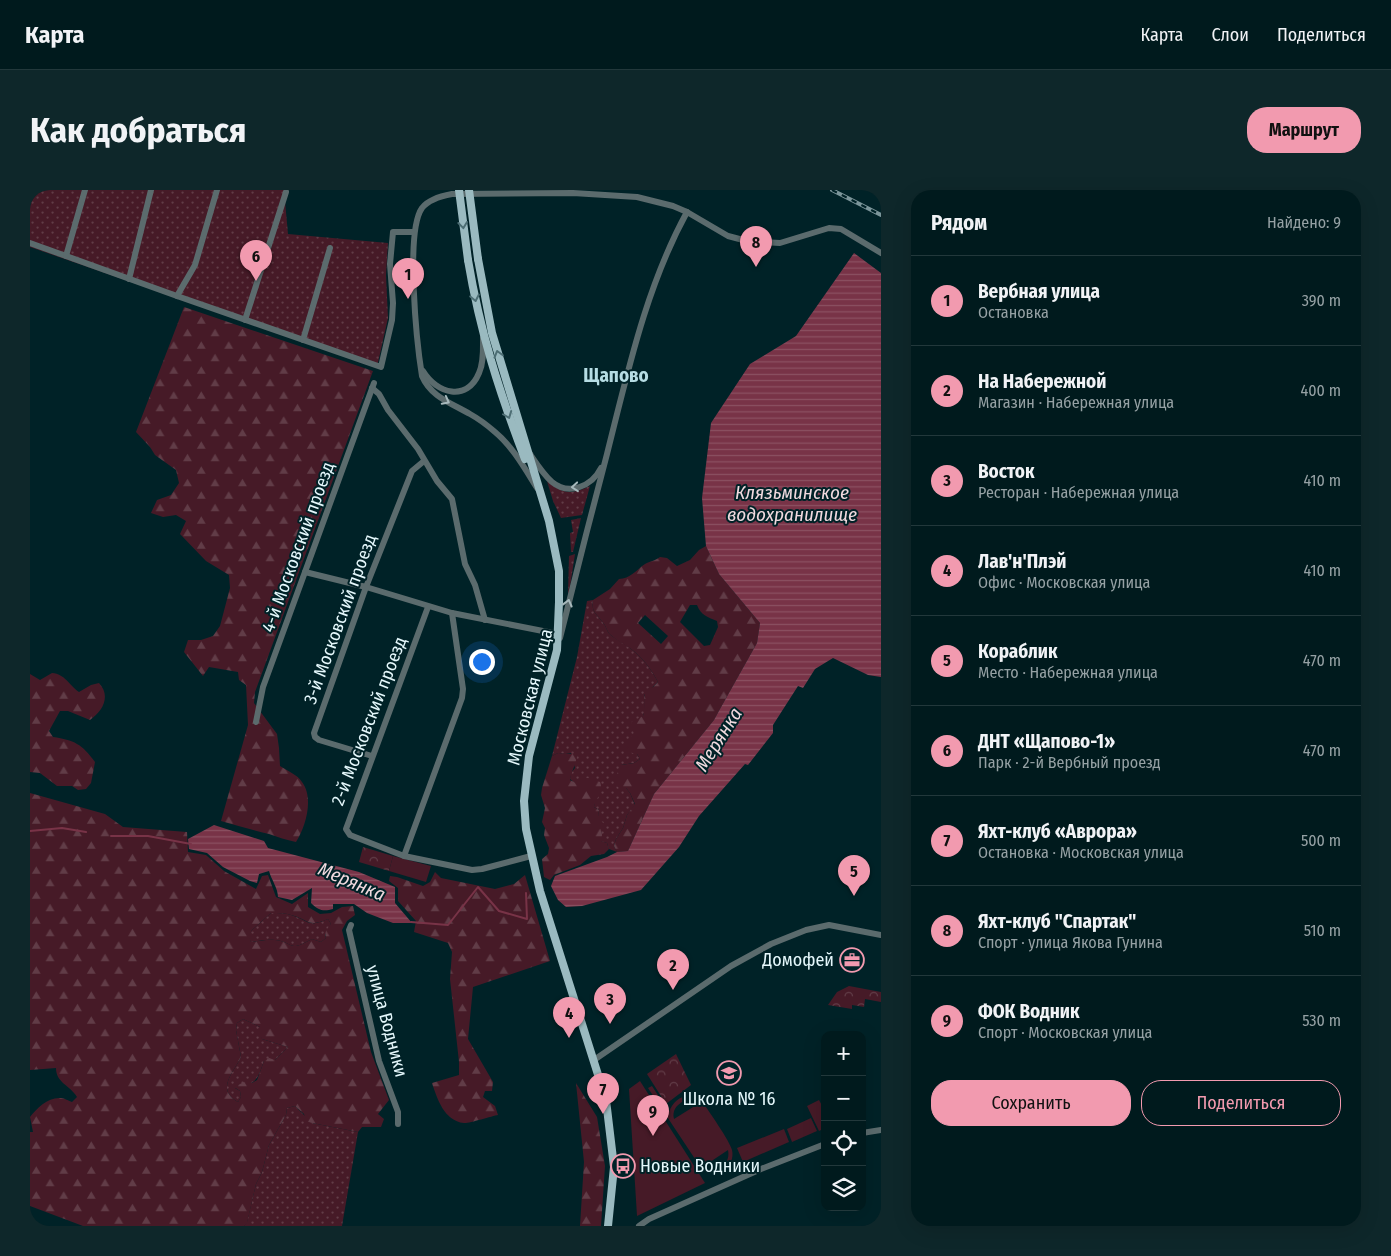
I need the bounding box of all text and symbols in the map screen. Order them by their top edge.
text: Карта [25,21,84,49]
text: Карта [1140,24,1183,46]
text: Слои [1211,24,1249,46]
text: Поделиться [1277,24,1366,46]
button: Маршрут [1247,107,1361,153]
text: Как добраться [30,109,247,151]
text: Рядом [931,210,987,236]
text: Найдено: 9 [1267,213,1341,232]
one-way arrow [457,221,468,229]
pin: 8 [740,226,772,267]
pin: 6 [240,240,272,281]
pin: 1 [392,258,424,299]
text: Вербная улица [978,280,1100,303]
text: 1 [944,291,950,310]
text: 390 m [1302,291,1341,310]
one-way arrow [469,293,479,302]
text: Остановка [978,303,1049,322]
one-way arrow [494,351,504,359]
district label: Щапово [583,364,649,387]
text: На Набережной [978,370,1106,393]
text: 2 [943,381,951,400]
text: 400 m [1301,381,1341,400]
text: Магазин · Набережная улица [978,393,1174,412]
one-way arrow [441,395,450,405]
one-way arrow [502,410,512,418]
street label: 4-й Московский проезд [257,459,339,635]
text: Восток [978,460,1034,483]
text: 3 [943,471,951,490]
text: 410 m [1303,471,1341,490]
one-way arrow [570,481,578,492]
water label: Клязьминское водохранилище [727,481,857,526]
text: Ресторан · Набережная улица [978,483,1179,502]
street label: 3-й Московский проезд [299,531,381,707]
text: Лав'н'Плэй [978,550,1066,573]
text: 4 [943,561,951,580]
text: 410 m [1303,561,1341,580]
text: Офис · Московская улица [978,573,1150,592]
one-way arrow [562,599,573,608]
street label: Московская улица [502,626,558,767]
street label: 2-й Московский проезд [327,634,411,808]
text: Кораблик [978,640,1058,663]
your location [469,649,495,675]
text: 5 [943,651,951,670]
text: 470 m [1303,651,1341,670]
text: Место · Набережная улица [978,663,1158,682]
water label: Мерянка [690,703,747,775]
text: ДНТ «Щапово-1» [978,730,1115,753]
text: 6 [943,741,951,760]
text: 470 m [1303,741,1341,760]
text: Парк · 2-й Вербный проезд [978,753,1161,772]
text: Яхт-клуб «Аврора» [978,820,1137,843]
text: 7 [944,831,950,850]
text: 500 m [1301,831,1341,850]
text: Остановка · Московская улица [978,843,1184,862]
pin: 5 [838,855,870,896]
water label: Мерянка [315,857,389,906]
text: Яхт-клуб "Спартак" [978,910,1136,933]
text: 8 [943,921,951,940]
text: 510 m [1304,921,1341,940]
text: Спорт · улица Якова Гунина [978,933,1163,952]
office icon: Домофей [839,947,865,973]
pin: 2 [657,949,689,990]
place label: Домофей [761,949,834,971]
street label: улица Водники [362,963,412,1079]
pin: 3 [594,983,626,1024]
pin: 4 [553,997,585,1038]
text: ФОК Водник [978,1000,1079,1023]
text: 9 [943,1011,951,1030]
text: 530 m [1302,1011,1341,1030]
text: Спорт · Московская улица [978,1023,1152,1042]
map controls [821,1031,866,1211]
button: + [821,1031,866,1076]
school or university icon: Школа № 16 [716,1060,742,1086]
pin: 7 [587,1073,619,1114]
button: − [821,1076,866,1121]
button: Сохранить [931,1080,1131,1126]
button: Поделиться [1141,1080,1341,1126]
place label: Школа № 16 [683,1088,776,1110]
pin: 9 [637,1095,669,1136]
button: locate [821,1121,866,1166]
bus stop icon: Новые Водники [610,1153,636,1179]
place label: Новые Водники [640,1155,760,1177]
button: layers [821,1166,866,1211]

